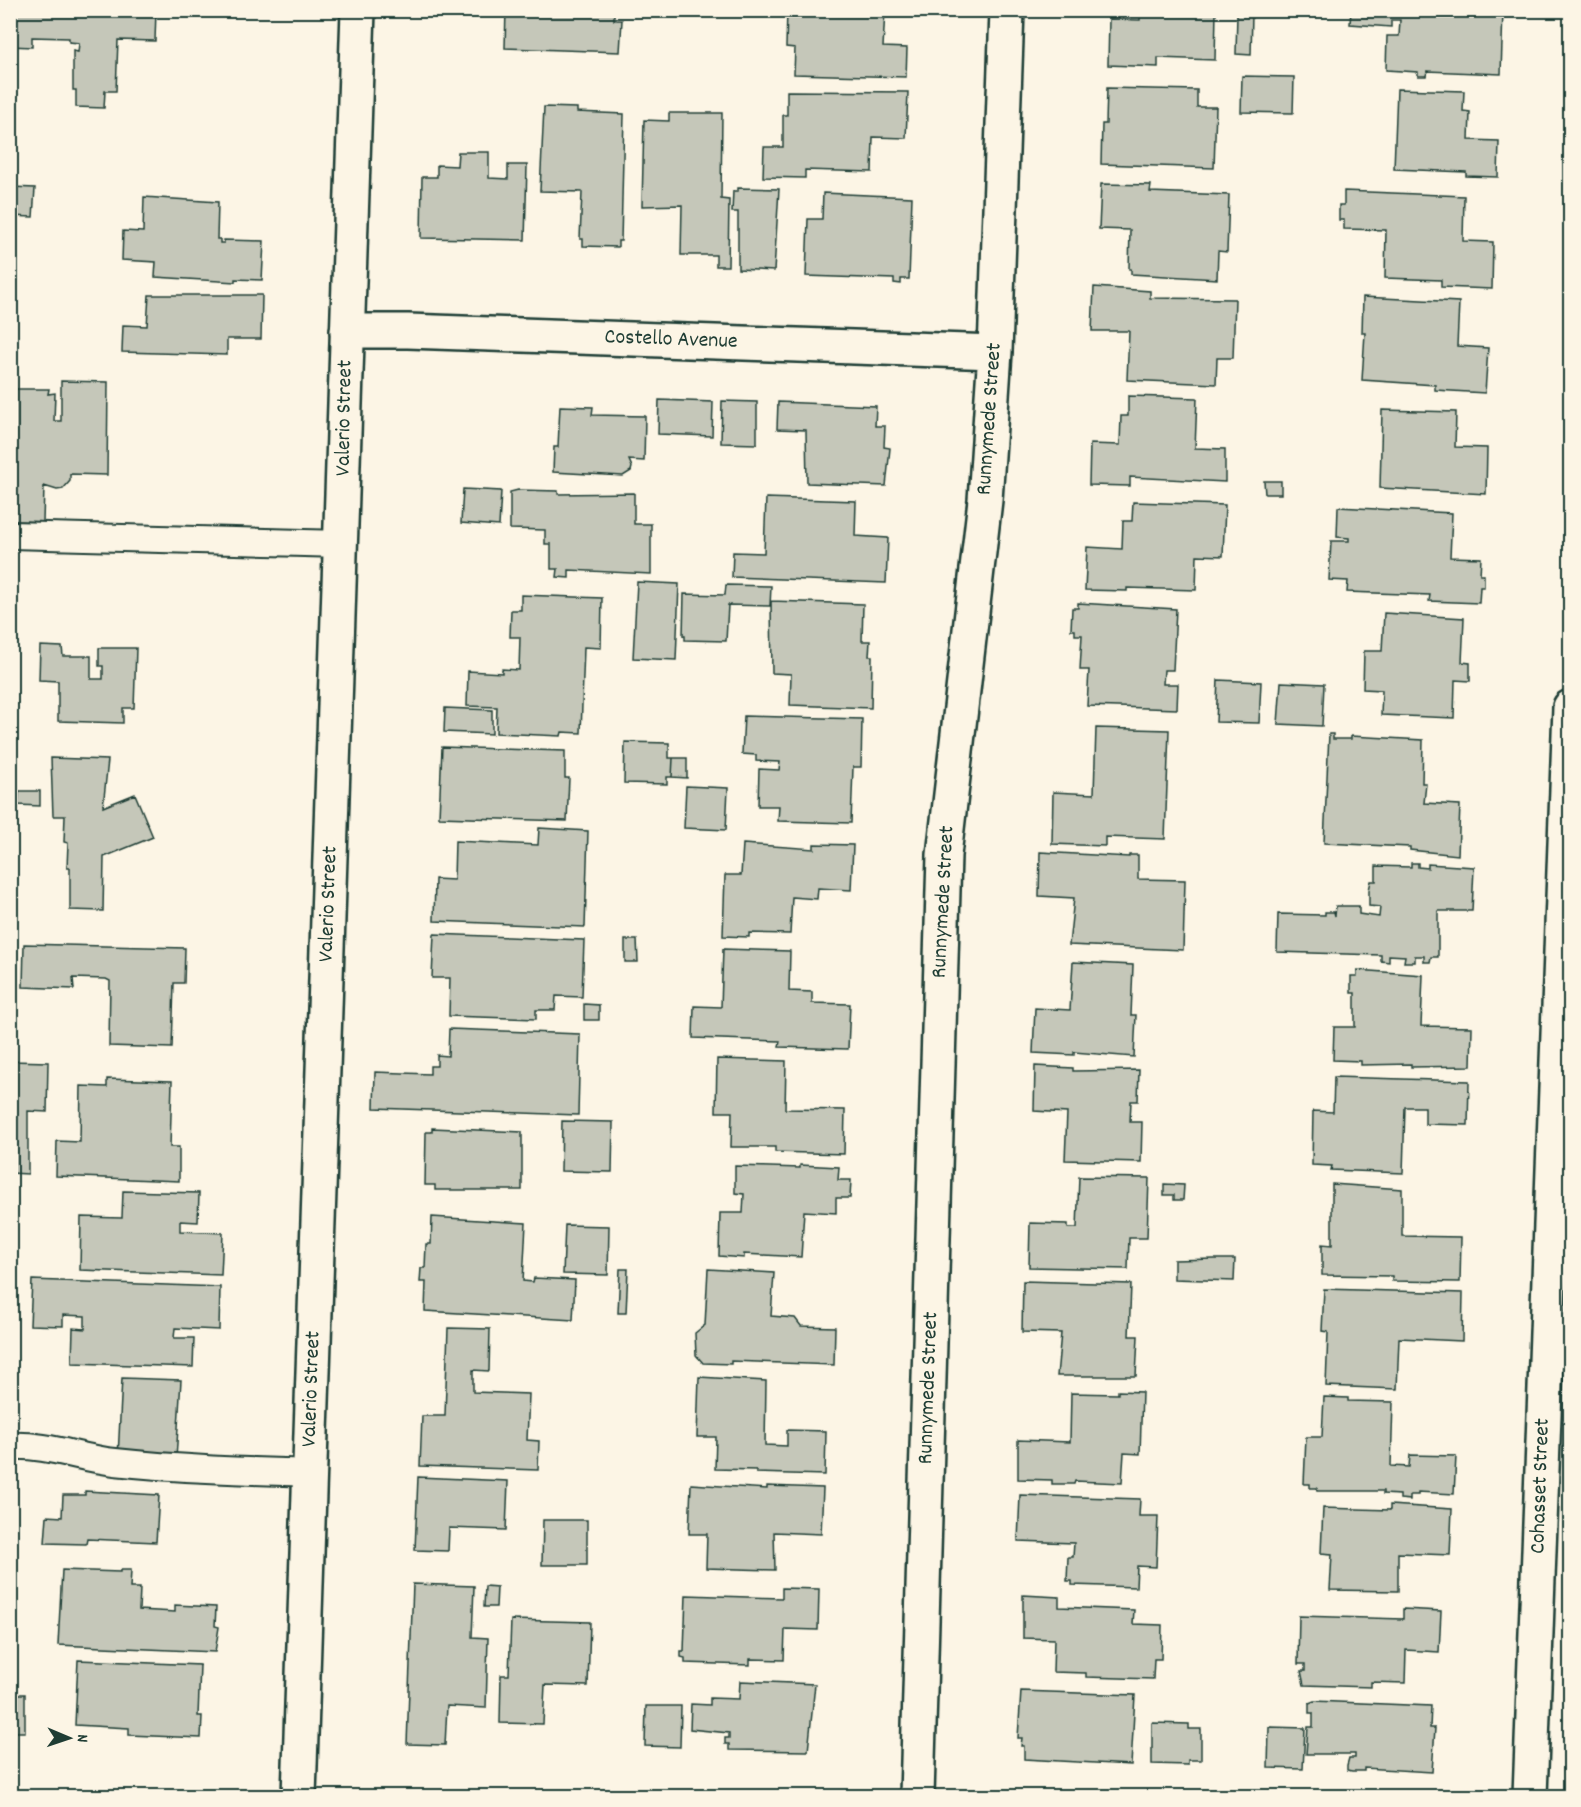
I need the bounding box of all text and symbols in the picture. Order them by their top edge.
street label: Costello Avenue [604,322,738,358]
street label: Runnymede Street [969,342,1011,496]
street label: Valerio Street [328,360,362,476]
street label: Runnymede Street [925,825,963,979]
street label: Valerio Street [311,845,347,963]
street label: Runnymede Street [911,1311,947,1465]
street label: Valerio Street [294,1330,330,1448]
street label: Cohasset Street [1523,1418,1559,1554]
north arrow [39,1708,99,1768]
text: N [70,1734,93,1743]

